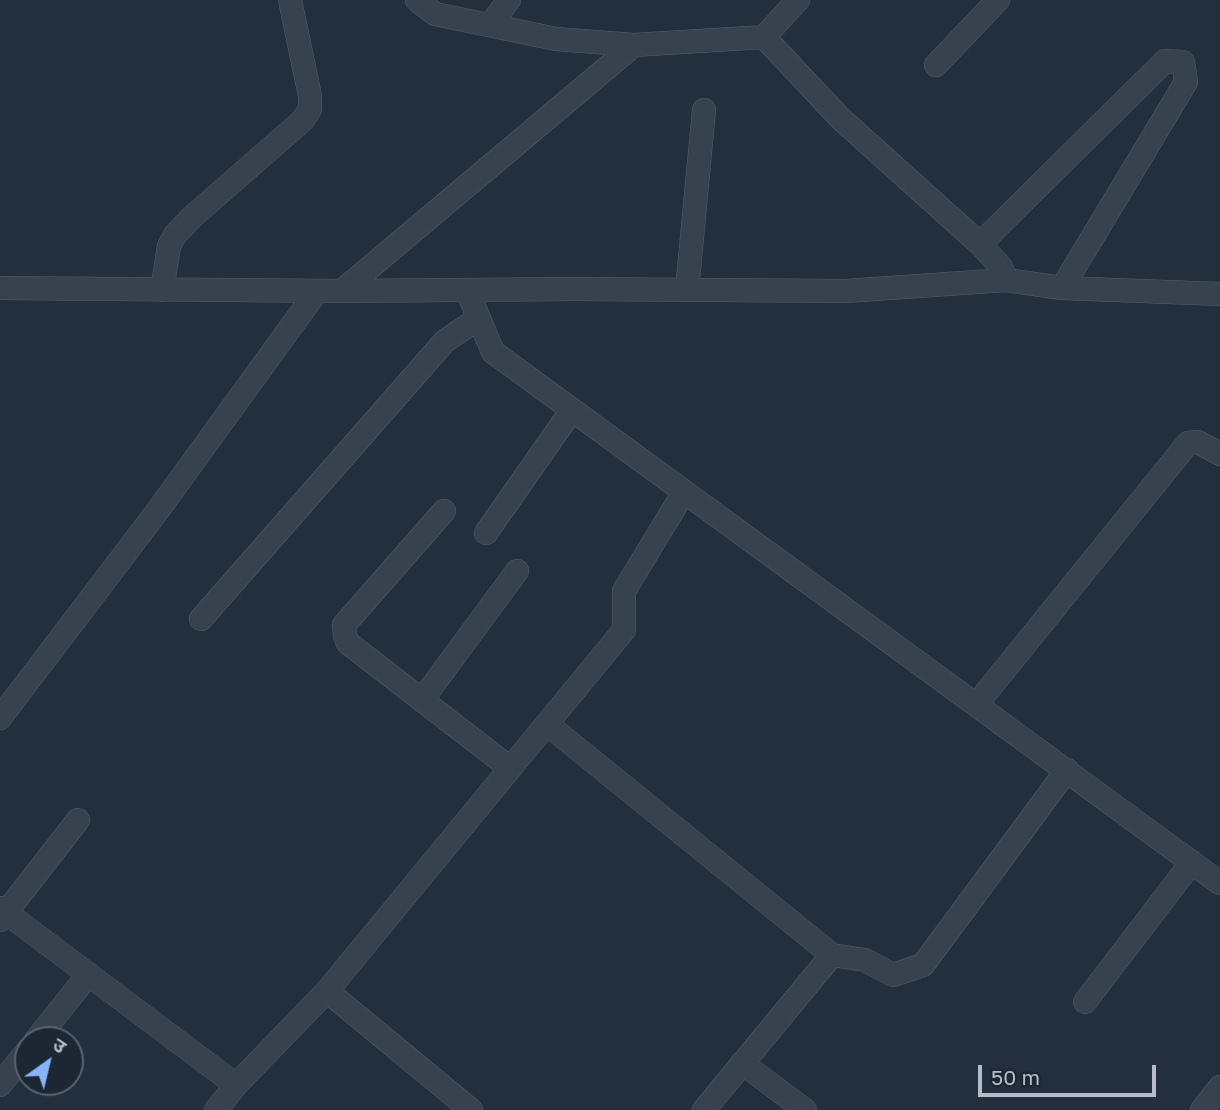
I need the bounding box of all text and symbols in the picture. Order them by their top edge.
north arrow [14,1026,84,1096]
text: उ [49,1032,71,1057]
scale bar [982,1050,1160,1094]
text: 50 m [991,1064,1040,1090]

